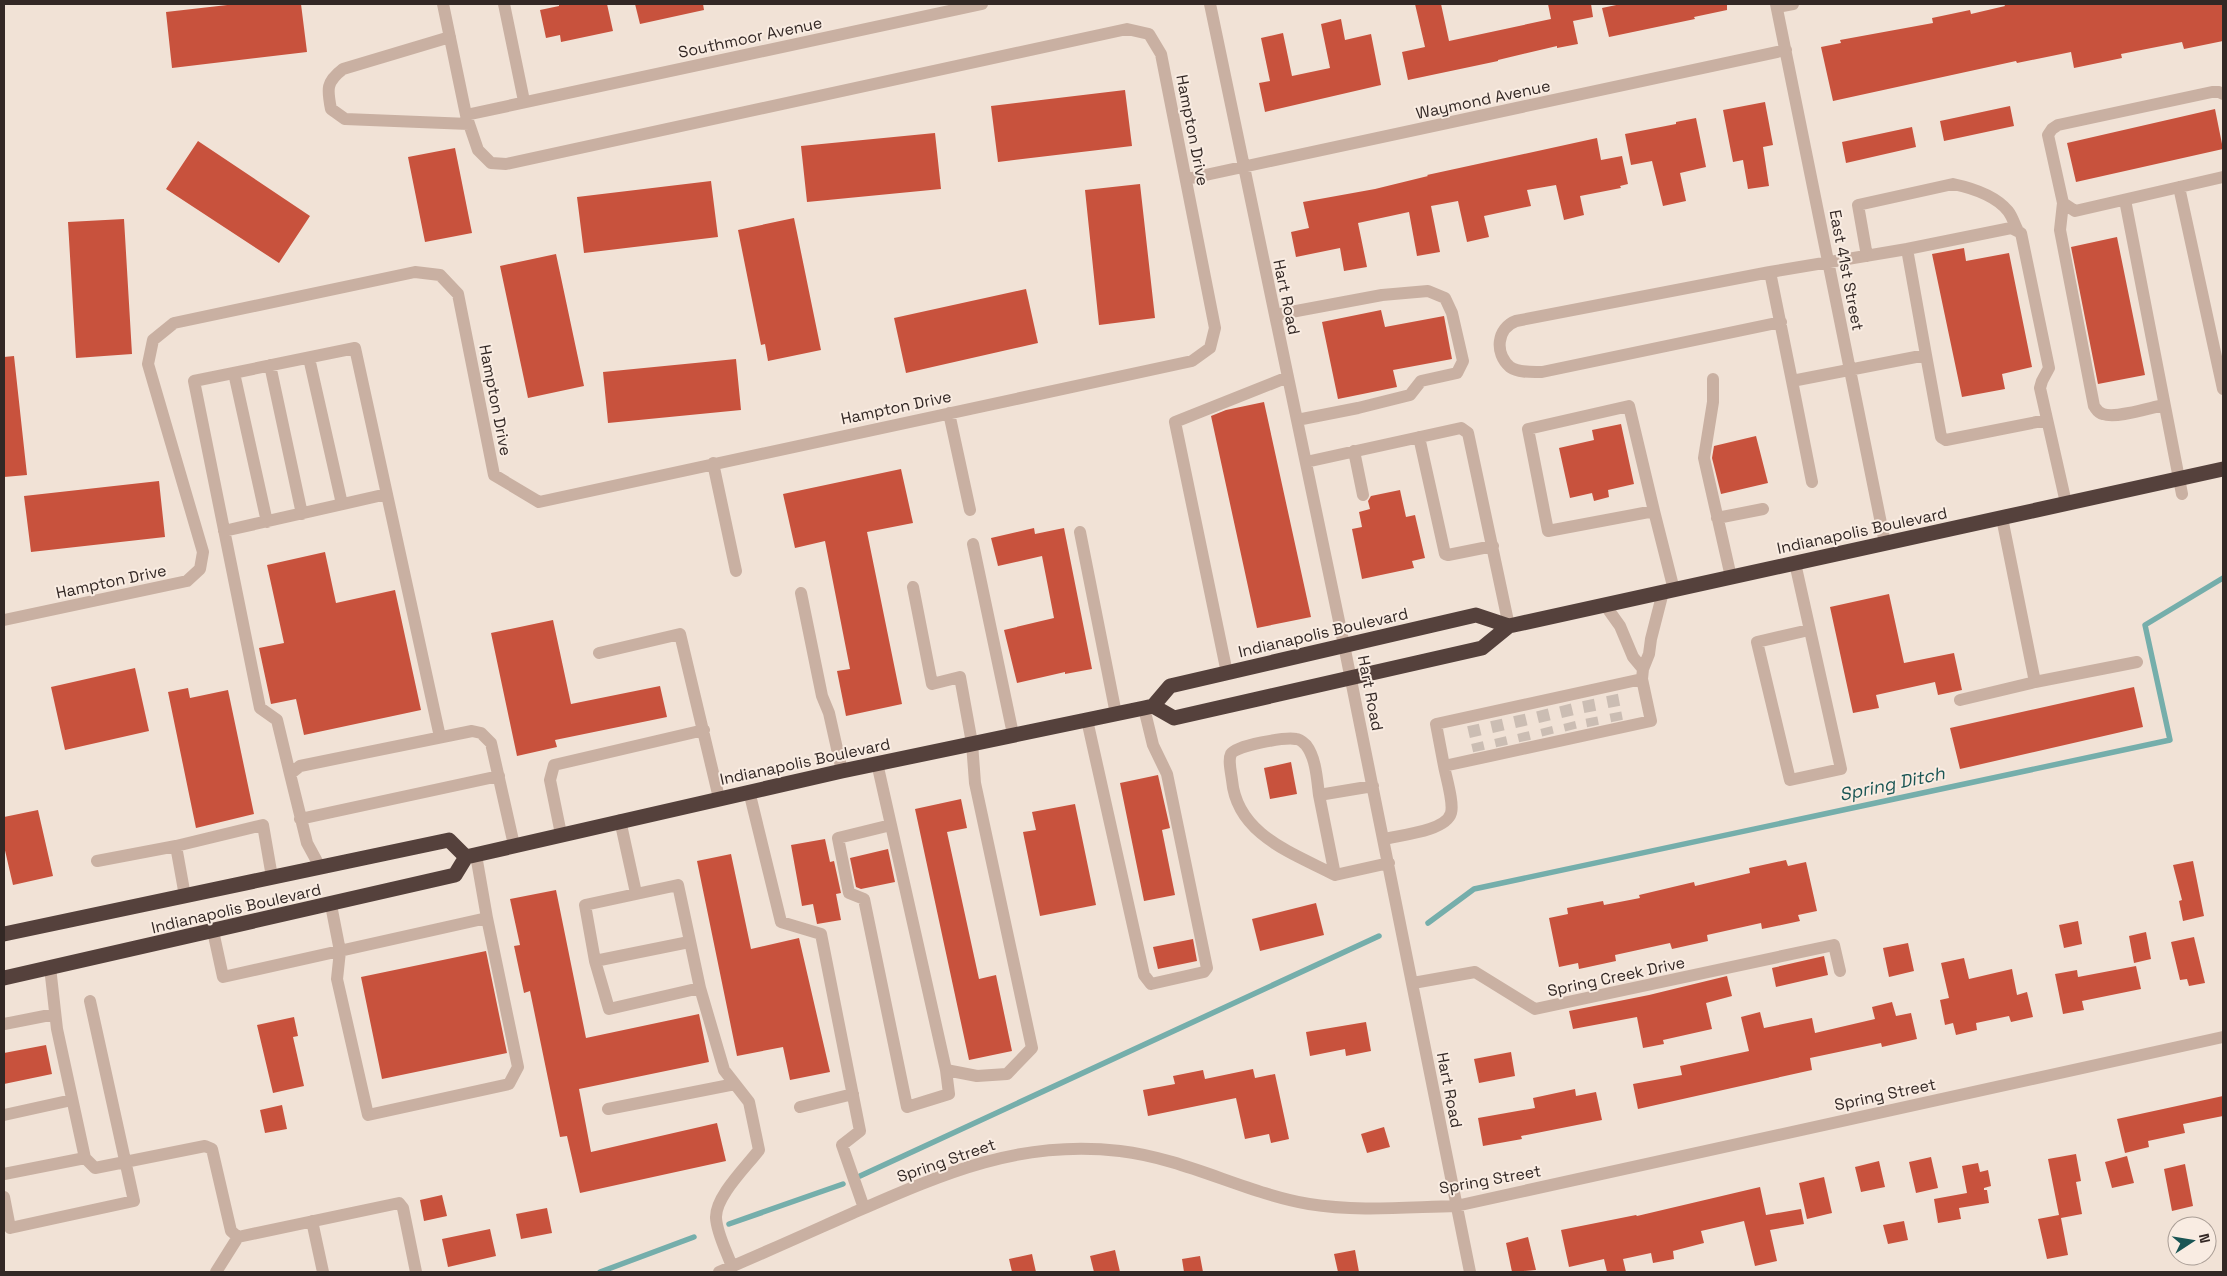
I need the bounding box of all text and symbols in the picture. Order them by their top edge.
street label: Southmoor Avenue [676,12,824,63]
street label: Hampton Drive [1171,73,1214,187]
street label: Waymond Avenue [1414,75,1552,124]
street label: East 41st Street [1824,208,1869,332]
street label: Hart Road [1268,258,1305,337]
street label: Hampton Drive [474,343,517,457]
street label: Hampton Drive [839,386,953,429]
street label: Indianapolis Boulevard [1775,502,1949,559]
street label: Hampton Drive [54,560,168,603]
street label: Indianapolis Boulevard [1236,603,1410,662]
street label: Hart Road [1353,654,1388,733]
street label: Indianapolis Boulevard [718,733,892,790]
water label: Spring Ditch [1837,761,1948,806]
street label: Indianapolis Boulevard [149,879,323,938]
street label: Spring Creek Drive [1545,952,1687,1001]
street label: Hart Road [1432,1051,1467,1130]
street label: Spring Street [1832,1073,1938,1115]
street label: Spring Street [894,1134,998,1187]
street label: Spring Street [1437,1160,1543,1199]
north arrow [2167,1216,2217,1266]
text: N [2195,1232,2214,1245]

